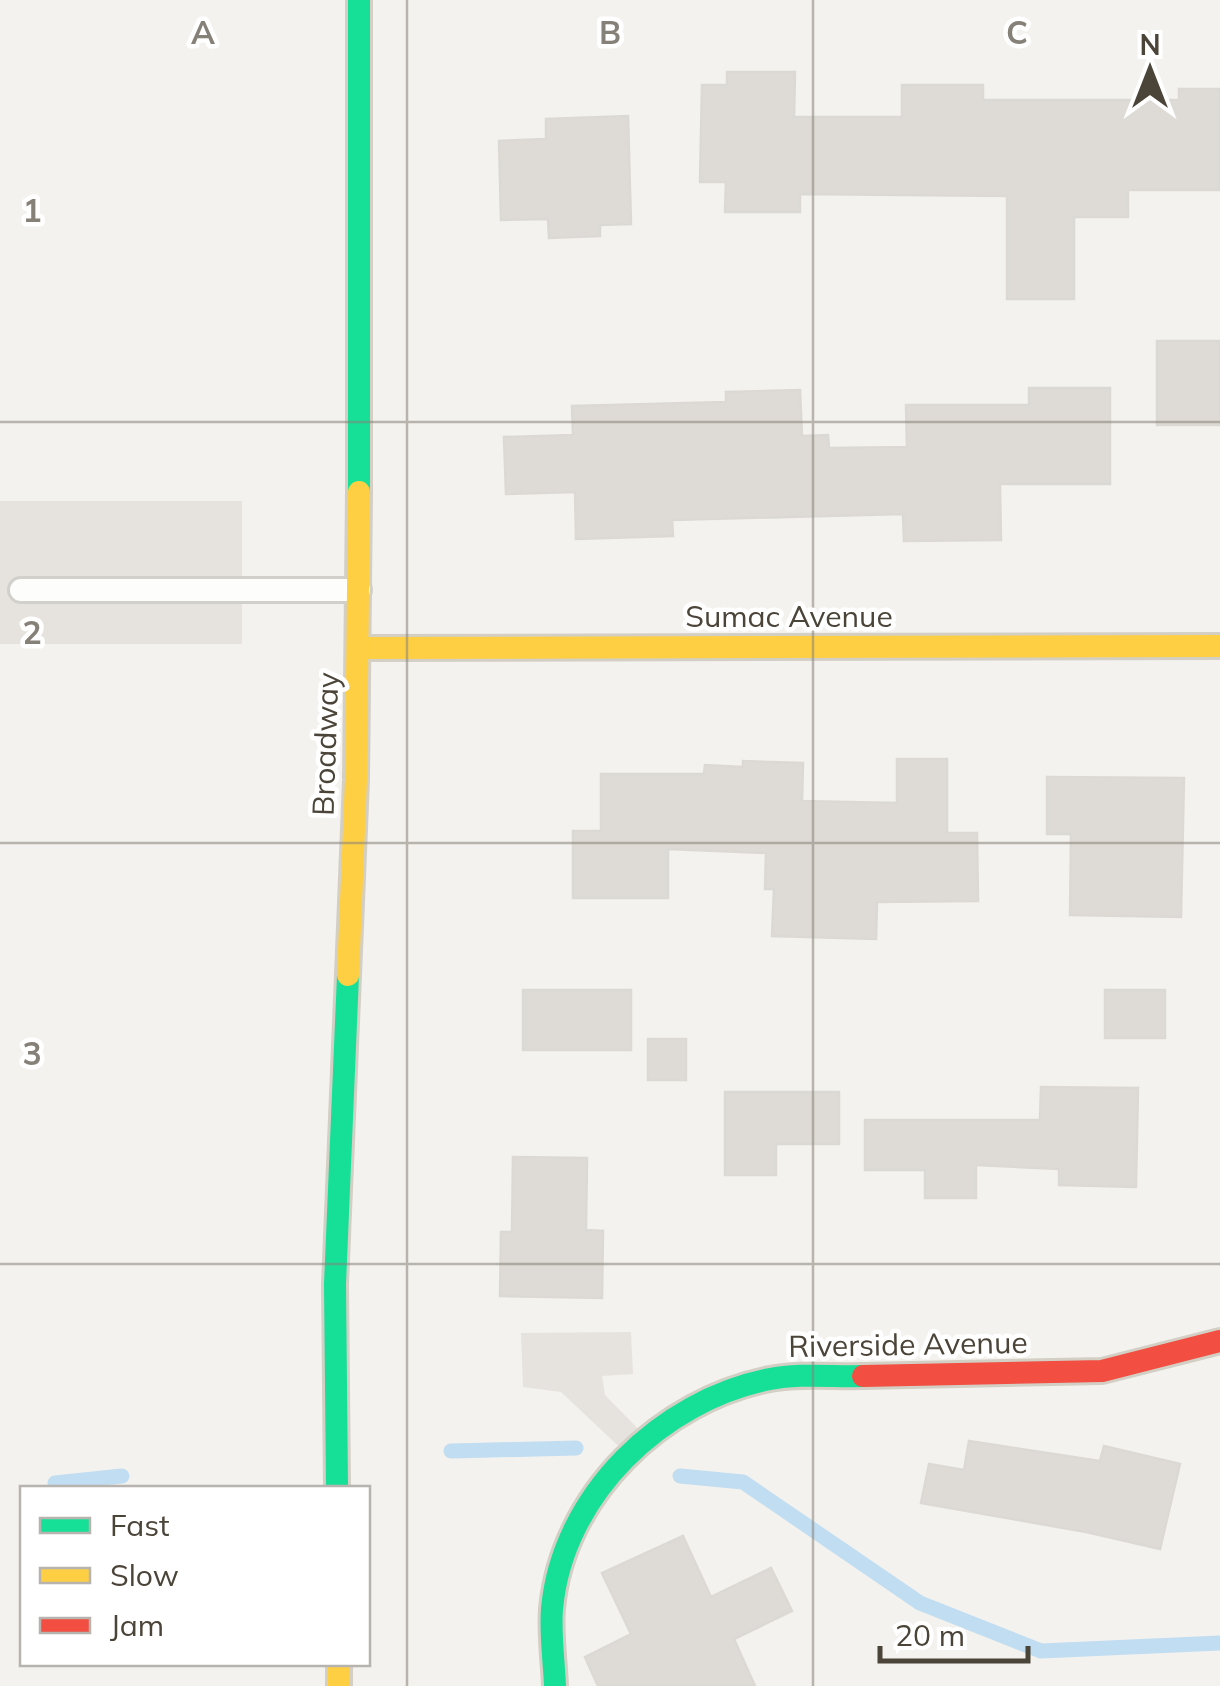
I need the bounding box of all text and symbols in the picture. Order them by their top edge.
text: A [191,12,215,52]
text: B [599,12,621,52]
text: C [1006,12,1028,52]
north arrow [1100,20,1200,120]
text: N [1139,27,1161,62]
text: 1 [22,190,42,230]
street label: Sumac Avenue [685,597,893,635]
text: 2 [22,612,42,652]
street label: Broadway [304,671,347,816]
text: 3 [22,1033,42,1073]
street label: Riverside Avenue [788,1323,1028,1365]
legend [20,1486,370,1666]
text: Fast [110,1506,170,1544]
text: Slow [110,1556,179,1594]
scale bar [880,1601,1028,1663]
text: Jam [110,1606,164,1644]
text: 20 m [895,1616,965,1654]

